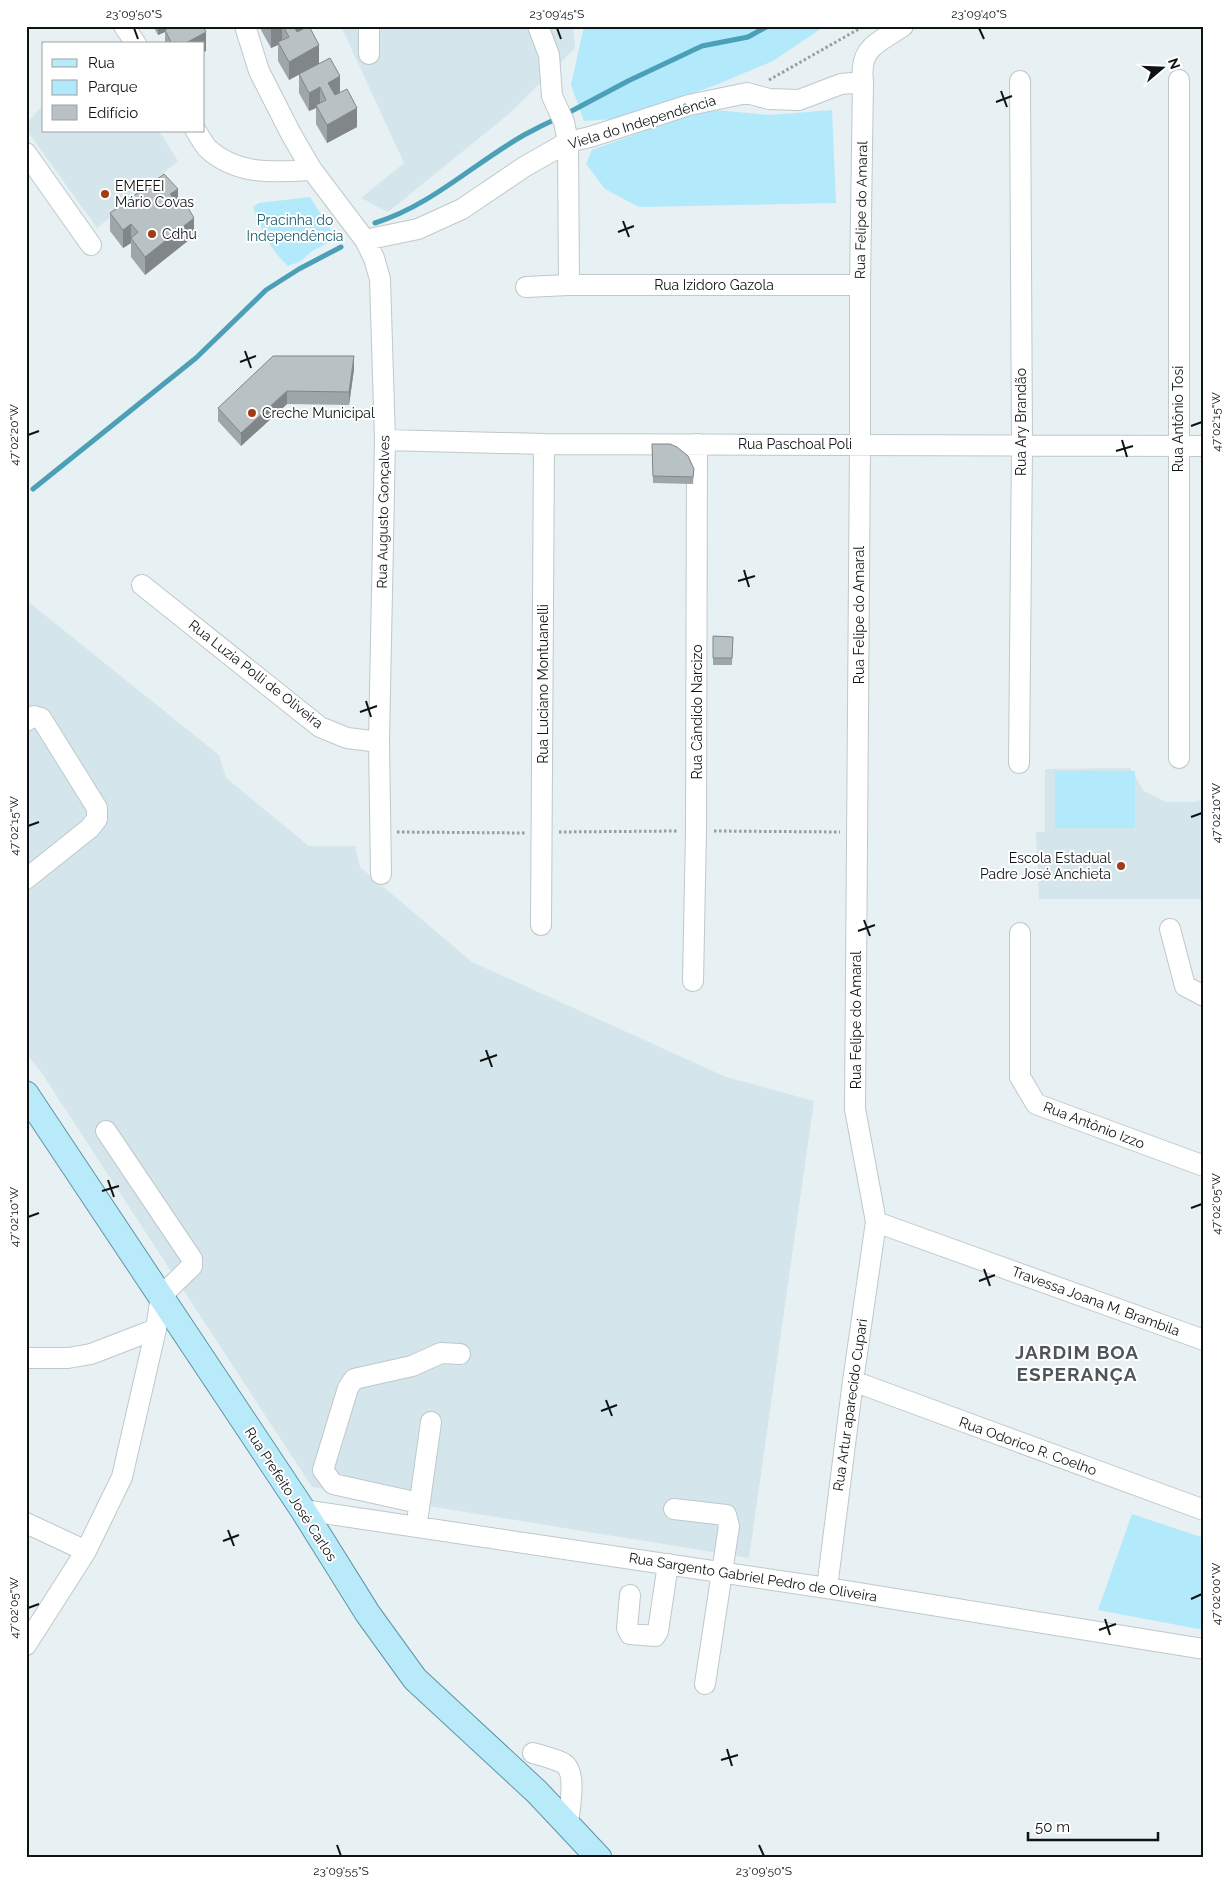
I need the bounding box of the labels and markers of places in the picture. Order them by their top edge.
place label: EMEFEI Mário Covas [115,178,194,210]
marker: EMEFEI Mário Covas [99,188,111,200]
place label: Cdhu [162,226,197,242]
marker: Cdhu [146,228,158,240]
place label: Creche Municipal [262,405,375,421]
marker: Creche Municipal [246,407,258,419]
place label: Escola Estadual Padre José Anchieta [980,850,1111,882]
marker: Escola Estadual Padre José Anchieta [1115,860,1127,872]

